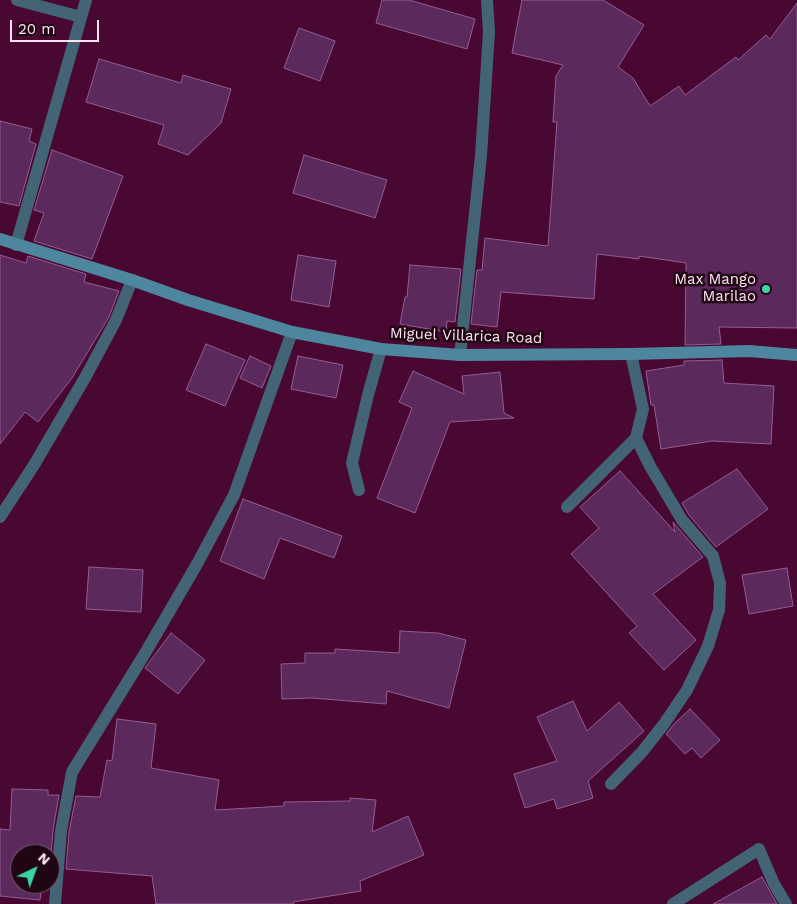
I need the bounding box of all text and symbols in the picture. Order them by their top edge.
scale bar [12,10,101,42]
text: 20 m [18,20,56,38]
place label: Max Mango Marilao [674,271,756,306]
marker: Max Mango Marilao [760,283,772,295]
street label: Miguel Villarica Road [389,324,543,348]
north arrow [10,844,60,894]
text: N [35,849,54,868]

